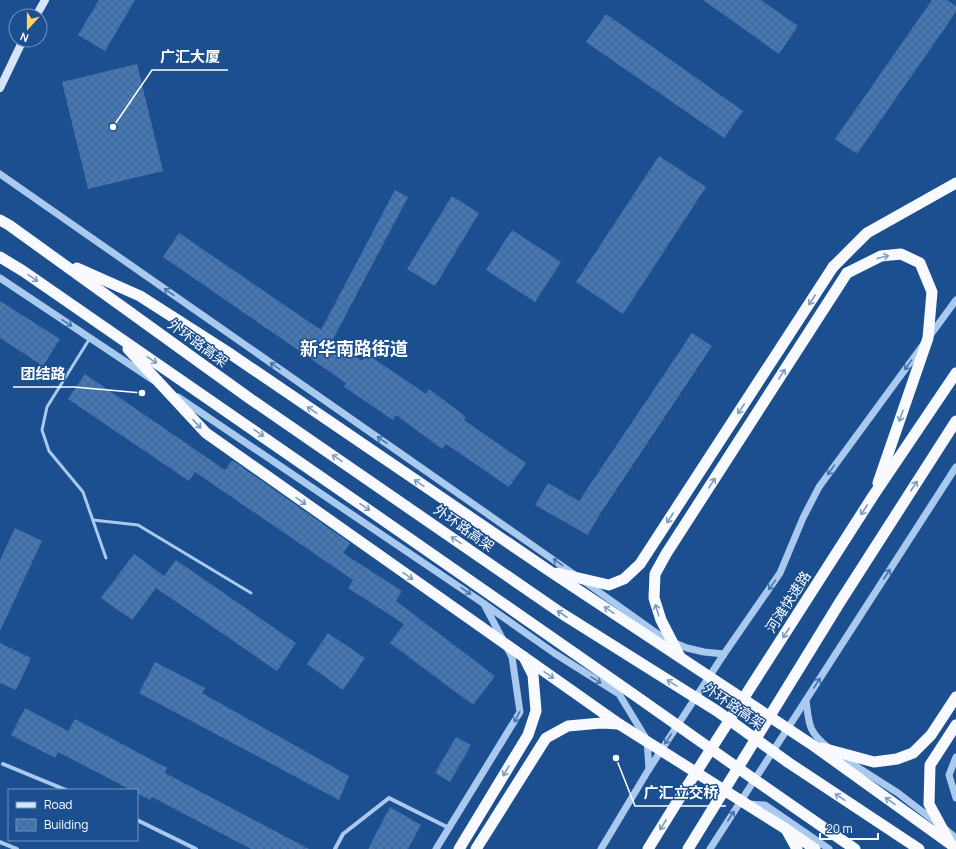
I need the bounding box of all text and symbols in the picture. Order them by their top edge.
north arrow [8,8,48,48]
text: N [18,29,31,46]
callout: 广汇大厦 [152,43,228,70]
text: 广汇大厦 [160,46,220,67]
one-way arrow [876,253,889,260]
one-way arrow [27,274,38,282]
one-way arrow [163,288,174,296]
one-way arrow [808,294,816,305]
street label: 外环路高架 [164,314,232,371]
one-way arrow [61,319,72,327]
district label: 新华南路街道 [300,336,408,360]
one-way arrow [146,356,157,364]
one-way arrow [904,359,912,370]
callout: 团结路 [13,360,74,387]
one-way arrow [270,362,281,370]
text: 团结路 [20,363,66,384]
one-way arrow [778,368,786,379]
one-way arrow [737,403,745,414]
one-way arrow [307,406,318,414]
one-way arrow [897,409,904,422]
one-way arrow [192,419,202,429]
one-way arrow [253,429,264,437]
one-way arrow [377,436,388,444]
one-way arrow [332,454,343,462]
one-way arrow [827,464,836,475]
one-way arrow [708,477,716,489]
one-way arrow [414,479,425,487]
one-way arrow [910,481,918,492]
one-way arrow [296,497,307,505]
street label: 外环路高架 [430,500,498,555]
one-way arrow [360,503,371,511]
one-way arrow [860,505,868,516]
one-way arrow [666,512,674,523]
one-way arrow [450,536,461,544]
one-way arrow [552,558,563,567]
street label: 河滩快速路 [761,567,815,636]
one-way arrow [883,569,891,580]
one-way arrow [402,572,413,580]
one-way arrow [768,579,776,590]
one-way arrow [460,587,471,595]
one-way arrow [653,604,661,616]
one-way arrow [603,606,614,614]
one-way arrow [557,610,568,618]
one-way arrow [782,627,790,638]
one-way arrow [543,671,554,679]
one-way arrow [590,676,602,684]
one-way arrow [813,677,821,689]
street label: 外环路高架 [700,678,769,733]
one-way arrow [667,679,678,687]
one-way arrow [513,711,520,723]
one-way arrow [664,734,673,745]
one-way arrow [502,765,510,777]
callout: 广汇立交桥 [635,779,726,806]
text: 广汇立交桥 [643,782,719,803]
legend [8,789,138,841]
one-way arrow [834,792,846,800]
text: Road [44,796,72,813]
one-way arrow [885,797,896,805]
one-way arrow [727,811,735,822]
scale bar [820,815,878,841]
text: Building [44,816,88,833]
one-way arrow [659,819,667,830]
text: 20 m [826,820,853,837]

